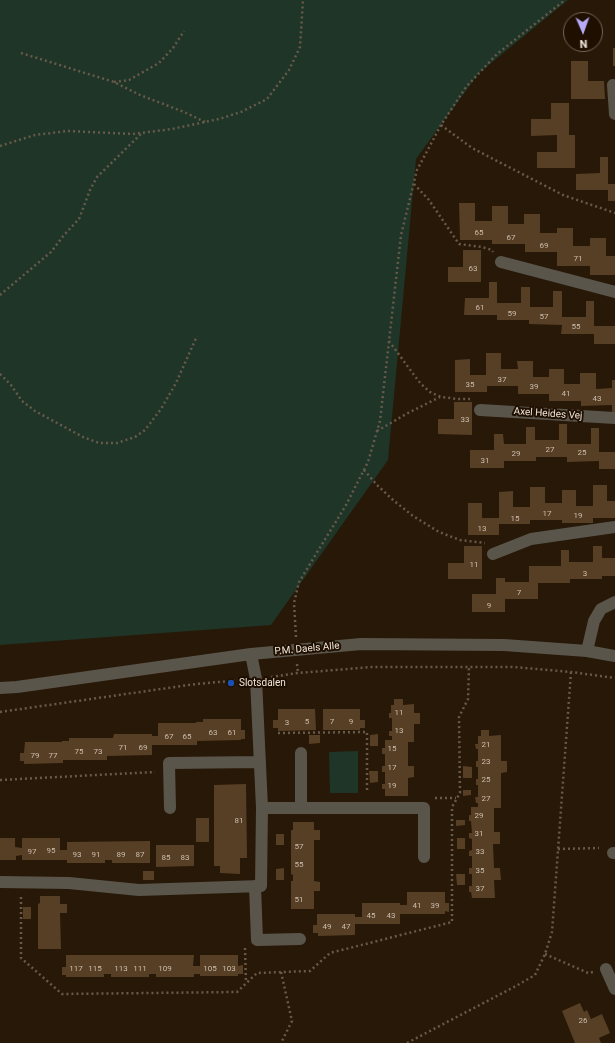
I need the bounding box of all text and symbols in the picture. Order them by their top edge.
north arrow [563,12,603,52]
text: N [579,37,588,50]
house number: 65 [475,228,483,238]
house number: 67 [507,233,515,243]
house number: 69 [540,241,548,251]
house number: 71 [574,254,582,264]
house number: 63 [469,264,477,274]
house number: 61 [476,303,484,313]
house number: 59 [508,309,516,319]
house number: 57 [540,312,548,322]
house number: 55 [572,322,580,332]
house number: 37 [498,375,506,385]
house number: 35 [466,380,474,390]
house number: 39 [530,382,538,392]
house number: 41 [562,389,570,399]
house number: 43 [593,394,601,404]
street label: Axel Heides Vej [513,406,583,422]
house number: 33 [461,415,469,425]
house number: 27 [546,445,554,455]
house number: 25 [578,448,586,458]
house number: 29 [512,449,520,459]
house number: 31 [481,456,489,466]
house number: 17 [543,509,551,519]
house number: 19 [574,511,582,521]
house number: 15 [511,514,519,524]
house number: 13 [478,524,486,534]
house number: 11 [470,560,478,570]
house number: 3 [583,569,587,579]
house number: 7 [517,588,521,598]
house number: 9 [487,601,491,611]
street label: P.M. Daels Alle [274,640,340,658]
place label: Slotsdalen [239,677,286,689]
marker: Slotsdalen [226,678,236,688]
house number: 11 [395,708,403,718]
house number: 5 [305,717,309,727]
house number: 7 [330,717,334,727]
house number: 9 [349,717,353,727]
house number: 3 [285,718,289,728]
house number: 13 [395,726,403,736]
house number: 63 [209,728,217,738]
house number: 61 [228,728,236,738]
house number: 67 [165,732,173,742]
house number: 65 [183,732,191,742]
house number: 21 [482,740,490,750]
house number: 71 [119,743,127,753]
house number: 69 [139,743,147,753]
house number: 15 [388,744,396,754]
house number: 75 [75,747,83,757]
house number: 73 [94,747,102,757]
house number: 79 [31,751,39,761]
house number: 77 [49,751,57,761]
house number: 23 [482,757,490,767]
house number: 17 [388,763,396,773]
house number: 25 [482,775,490,785]
house number: 19 [388,781,396,791]
house number: 27 [482,794,490,804]
house number: 29 [475,811,483,821]
house number: 81 [235,816,243,826]
house number: 31 [475,829,483,839]
house number: 57 [295,842,303,852]
house number: 95 [47,846,55,856]
house number: 97 [28,847,36,857]
house number: 33 [476,847,484,857]
house number: 93 [73,850,81,860]
house number: 91 [92,850,100,860]
house number: 89 [117,850,125,860]
house number: 87 [136,850,144,860]
house number: 85 [162,853,170,863]
house number: 83 [181,853,189,863]
house number: 55 [295,860,303,870]
house number: 35 [476,866,484,876]
house number: 37 [476,884,484,894]
house number: 51 [295,895,303,905]
house number: 41 [413,901,421,911]
house number: 39 [431,901,439,911]
house number: 45 [367,911,375,921]
house number: 43 [387,911,395,921]
house number: 49 [323,922,331,932]
house number: 47 [342,922,350,932]
house number: 117 [69,964,83,974]
house number: 115 [88,964,102,974]
house number: 113 [114,964,128,974]
house number: 111 [133,964,147,974]
house number: 109 [158,964,172,974]
house number: 105 [203,964,217,974]
house number: 103 [222,964,236,974]
house number: 26 [579,1016,587,1026]

